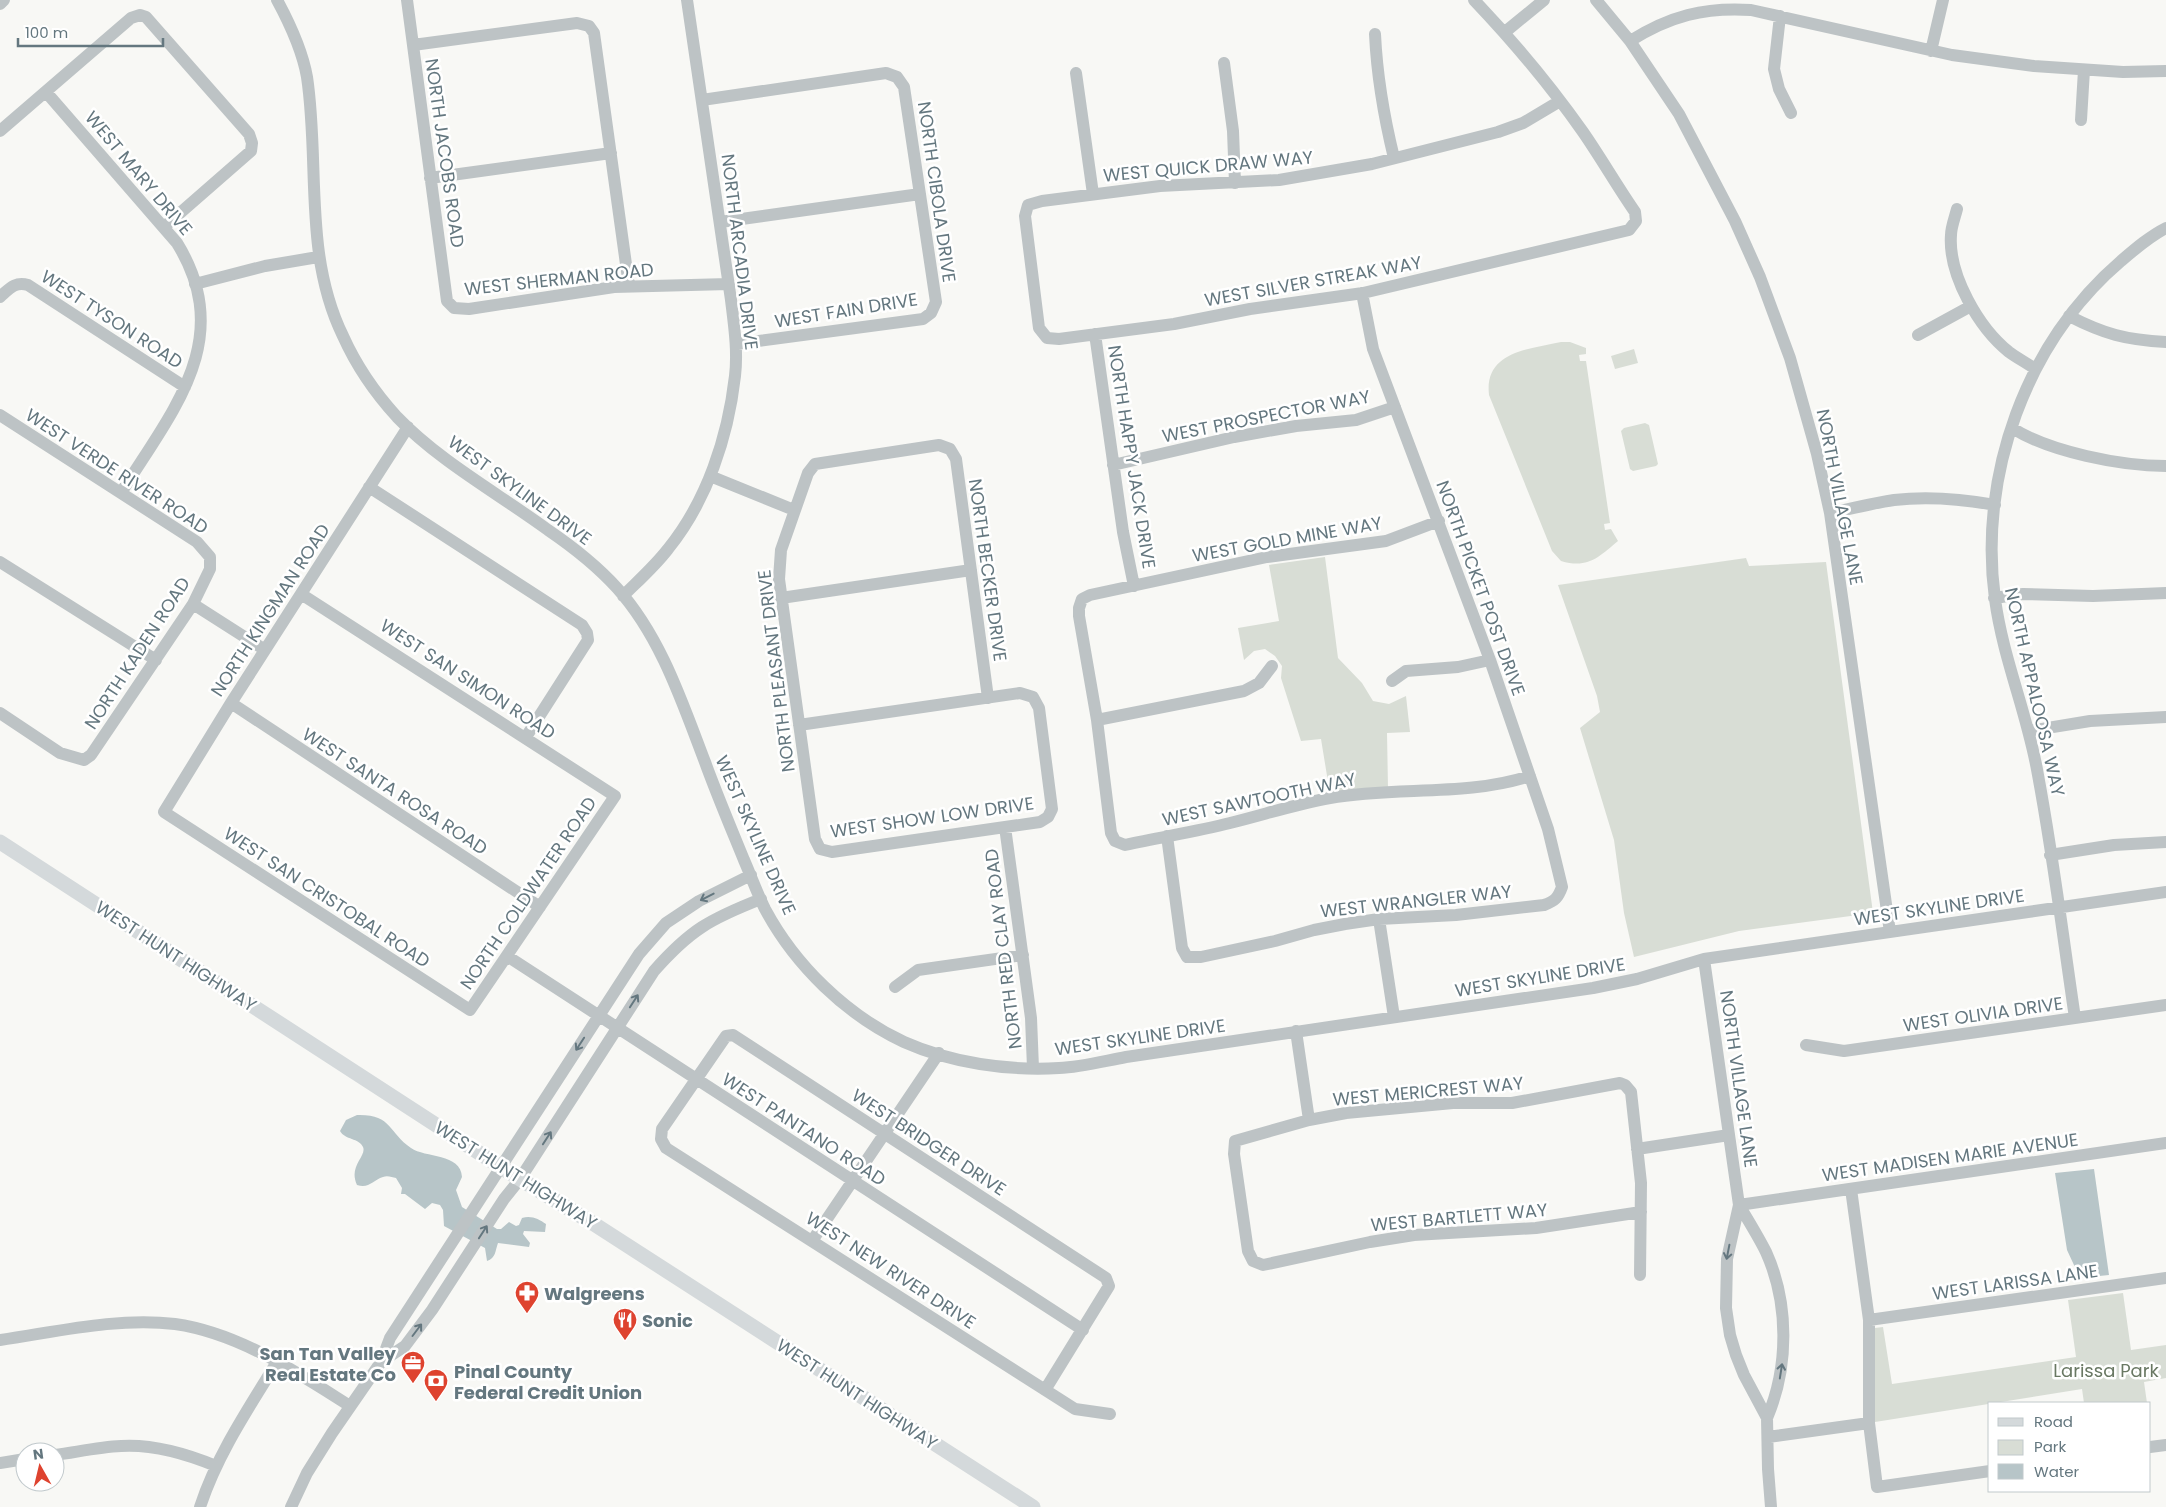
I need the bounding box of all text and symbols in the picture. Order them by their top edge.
scale bar [18,15,162,47]
text: 100 m [25,22,68,43]
street label: NORTH JACOBS ROAD [419,57,471,249]
street label: NORTH CIBOLA DRIVE [912,100,962,284]
street label: WEST MARY DRIVE [80,105,198,241]
street label: WEST QUICK DRAW WAY [1102,144,1314,188]
street label: NORTH ARCADIA DRIVE [716,152,764,352]
street label: WEST SILVER STREAK WAY [1202,249,1424,312]
street label: WEST SHERMAN ROAD [463,257,655,301]
street label: WEST TYSON ROAD [36,264,188,374]
street label: WEST FAIN DRIVE [773,286,919,334]
street label: NORTH HAPPY JACK DRIVE [1102,343,1162,571]
street label: WEST PROSPECTOR WAY [1160,383,1373,448]
street label: WEST VERDE RIVER ROAD [21,402,213,540]
street label: NORTH VILLAGE LANE [1811,407,1869,587]
street label: WEST SKYLINE DRIVE [443,429,597,551]
street label: NORTH BECKER DRIVE [963,477,1013,663]
street label: NORTH PICKET POST DRIVE [1430,477,1532,699]
street label: WEST GOLD MINE WAY [1190,510,1384,568]
street label: NORTH KINGMAN ROAD [205,519,335,701]
street label: NORTH PLEASANT DRIVE [751,568,801,774]
street label: NORTH KADEN ROAD [78,572,196,734]
street label: NORTH APPALOOSA WAY [1999,585,2071,799]
street label: WEST SAN SIMON ROAD [376,613,560,745]
street label: WEST SANTA ROSA ROAD [297,722,493,860]
street label: WEST SKYLINE DRIVE [710,751,802,919]
street label: WEST SAWTOOTH WAY [1160,766,1359,832]
street label: WEST SHOW LOW DRIVE [829,790,1035,844]
street label: NORTH COLDWATER ROAD [454,792,602,994]
street label: WEST SAN CRISTOBAL ROAD [219,821,435,973]
street label: NORTH RED CLAY ROAD [978,847,1028,1051]
street label: WEST WRANGLER WAY [1319,878,1513,923]
street label: WEST SKYLINE DRIVE [1852,883,2026,931]
one-way arrow [700,893,715,902]
street label: WEST HUNT HIGHWAY [91,895,262,1018]
street label: WEST SKYLINE DRIVE [1453,951,1627,1003]
street label: NORTH VILLAGE LANE [1714,989,1764,1169]
street label: WEST OLIVIA DRIVE [1901,990,2065,1038]
one-way arrow [629,994,640,1008]
street label: WEST SKYLINE DRIVE [1053,1013,1227,1061]
one-way arrow [575,1037,585,1051]
street label: WEST PANTANO ROAD [717,1067,891,1191]
street label: WEST MERICREST WAY [1332,1070,1525,1112]
street label: WEST BRIDGER DRIVE [847,1083,1011,1201]
street label: WEST HUNT HIGHWAY [430,1115,602,1235]
street label: WEST MADISEN MARIE AVENUE [1820,1127,2080,1187]
one-way arrow [542,1131,552,1145]
street label: WEST BARTLETT WAY [1370,1197,1549,1237]
street label: WEST NEW RIVER DRIVE [801,1206,981,1334]
one-way arrow [478,1225,488,1239]
one-way arrow [1723,1244,1733,1260]
street label: WEST LARISSA LANE [1931,1258,2099,1306]
pharmacy icon: Walgreens [514,1280,540,1314]
place label: Walgreens [544,1281,645,1306]
restaurant icon: Sonic [612,1307,638,1341]
place label: Sonic [642,1308,693,1333]
one-way arrow [411,1324,422,1337]
street label: WEST HUNT HIGHWAY [772,1333,943,1456]
place label: San Tan Valley Real Estate Co [260,1341,397,1387]
office icon: San Tan Valley Real Estate Co [400,1350,426,1384]
park label: Larissa Park [2053,1358,2159,1383]
place label: Pinal County Federal Credit Union [454,1359,642,1405]
one-way arrow [1776,1364,1786,1380]
bank icon: Pinal County Federal Credit Union [423,1368,449,1402]
legend [1988,1402,2151,1492]
text: Road [2034,1411,2073,1432]
text: Park [2034,1436,2066,1457]
north arrow [15,1442,65,1492]
text: N [32,1443,45,1465]
text: Water [2034,1461,2080,1482]

